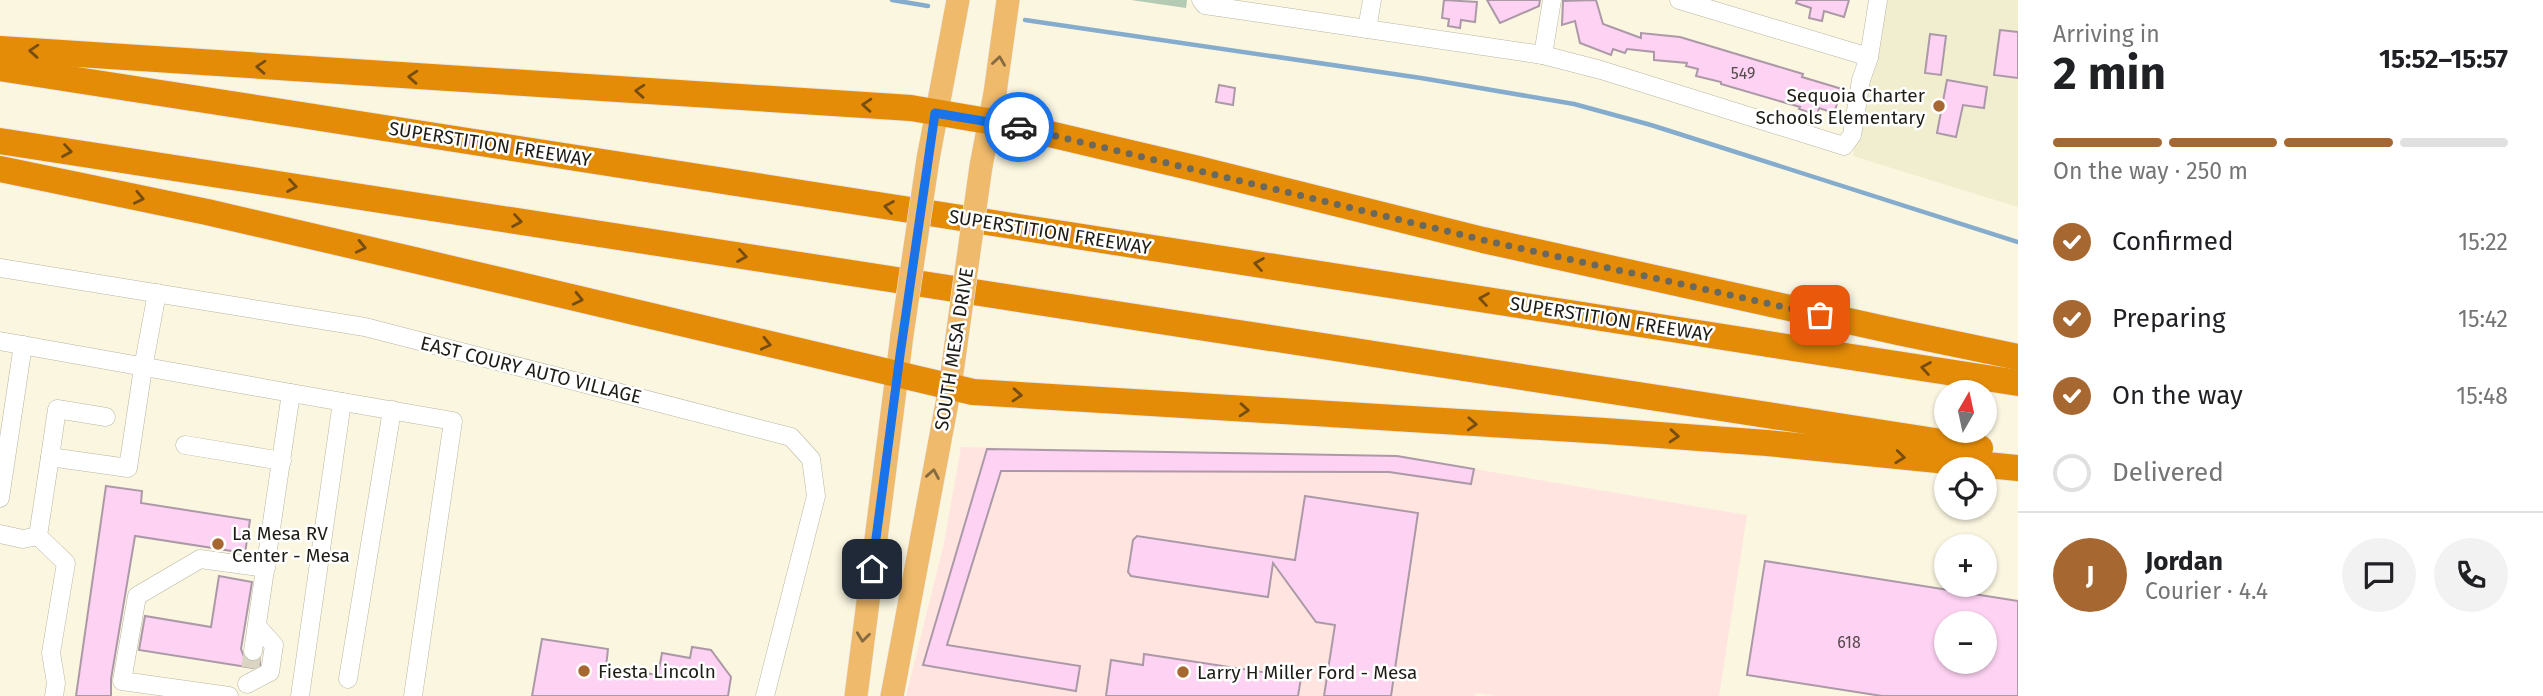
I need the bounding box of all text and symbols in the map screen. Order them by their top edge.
text: Arriving in [2053,20,2160,48]
one-way arrow [28,44,39,59]
text: 15:52–15:57 [2379,44,2508,75]
text: 2 min [2053,46,2166,101]
one-way arrow [992,55,1007,67]
one-way arrow [255,60,266,75]
house number: 549 [1731,64,1755,83]
one-way arrow [407,70,418,85]
one-way arrow [634,84,645,99]
place label: Sequoia Charter Schools Elementary [1755,84,1926,129]
courier [984,92,1054,162]
one-way arrow [862,98,873,113]
marker: Sequoia Charter Schools Elementary [1931,98,1947,114]
icon: car [1000,108,1038,146]
street label: SUPERSTITION FREEWAY [387,117,593,171]
one-way arrow [62,143,73,158]
text: On the way · 250 m [2053,157,2248,185]
one-way arrow [286,178,298,193]
one-way arrow [133,190,145,205]
one-way arrow [883,199,895,214]
street label: SUPERSTITION FREEWAY [947,205,1153,259]
one-way arrow [511,213,523,228]
icon: check [2053,223,2091,261]
text: Confirmed [2112,226,2233,257]
text: 15:22 [2458,228,2508,256]
one-way arrow [355,239,367,254]
one-way arrow [736,248,748,263]
one-way arrow [1253,257,1265,272]
street label: SOUTH MESA DRIVE [930,266,978,432]
pin [1790,285,1850,345]
one-way arrow [572,291,584,305]
one-way arrow [1478,292,1490,307]
street label: SUPERSTITION FREEWAY [1508,292,1714,346]
icon: bag [1801,296,1839,334]
icon: check [2053,300,2091,338]
text: Preparing [2112,303,2225,334]
text: 15:42 [2458,305,2508,333]
street label: EAST COURY AUTO VILLAGE [418,331,644,409]
one-way arrow [760,336,772,350]
one-way arrow [1920,361,1932,376]
icon: check [2053,377,2091,415]
north arrow [1934,380,1997,443]
map controls [1934,380,1997,674]
text: On the way [2112,380,2243,411]
text: 15:48 [2456,382,2508,410]
one-way arrow [1012,387,1023,402]
one-way arrow [1239,402,1250,417]
one-way arrow [1466,416,1477,431]
one-way arrow [1668,429,1679,444]
one-way arrow [1894,449,1906,464]
button: locate [1934,457,1997,520]
text: Delivered [2112,457,2224,488]
one-way arrow [925,468,940,480]
place label: La Mesa RV Center - Mesa [232,522,350,567]
button: + [1934,534,1997,597]
marker: La Mesa RV Center - Mesa [210,536,226,552]
button: chat [2342,538,2416,612]
button: phone [2434,538,2508,612]
pin [842,539,902,599]
text: Jordan [2145,546,2223,577]
icon: home [853,550,891,588]
text: J [2086,560,2094,591]
text: Courier · 4.4 [2145,577,2268,605]
button: − [1934,611,1997,674]
one-way arrow [856,631,871,643]
house number: 618 [1837,633,1861,652]
place label: Fiesta Lincoln [598,660,716,683]
place label: Larry H Miller Ford - Mesa [1197,661,1417,684]
marker: Fiesta Lincoln [576,663,592,679]
marker: Larry H Miller Ford - Mesa [1175,664,1191,680]

